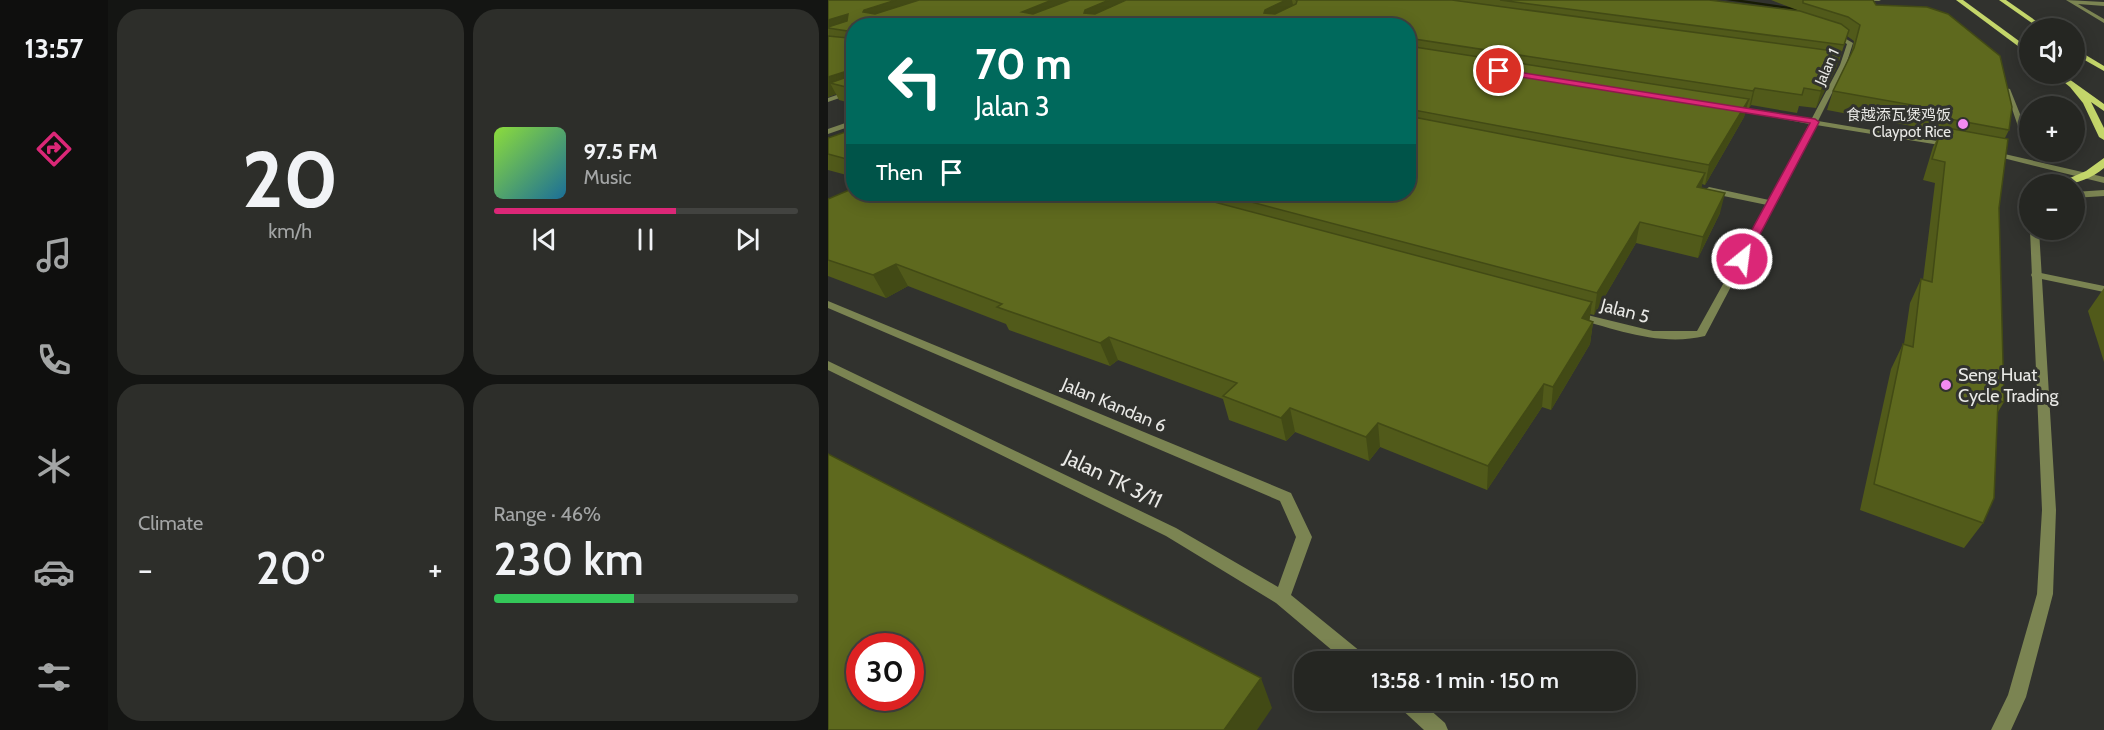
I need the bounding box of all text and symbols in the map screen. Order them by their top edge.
map controls [2019,18,2085,240]
button: sound [2019,18,2085,84]
text: 13:57 [25,32,83,65]
text: 70 m [975,38,1072,90]
icon: left [876,42,954,120]
pin [1473,45,1524,96]
street label: Jalan 1 [1811,46,1843,89]
icon: arrive [1482,54,1515,87]
text: Jalan 3 [975,90,1050,123]
button: + [2019,96,2085,162]
place label: 食越添瓦煲鸡饭 Claypot Rice [1846,106,1951,141]
marker: 食越添瓦煲鸡饭 Claypot Rice [1956,117,1970,131]
icon: directions [33,128,75,170]
text: 20 [242,132,338,227]
text: 97.5 FM [584,138,658,165]
icon: arrive [935,156,968,189]
text: Then [876,159,923,186]
text: Music [584,165,632,189]
button: − [2019,174,2085,240]
text: km/h [268,219,312,243]
icon: previous [528,223,561,256]
icon: pause [629,223,662,256]
icon: next [731,223,764,256]
position arrow [1710,227,1774,291]
icon: music [33,234,75,276]
street label: Jalan 5 [1597,294,1652,328]
icon: phone [33,339,75,381]
place label: Seng Huat Cycle Trading [1958,364,2060,407]
street label: Jalan Kandan 6 [1057,373,1170,437]
marker: Seng Huat Cycle Trading [1939,378,1953,392]
street label: Jalan TK 3/11 [1059,444,1167,513]
icon: climate [33,445,75,487]
text: Range · 46% [494,502,601,526]
text: Climate [138,511,203,535]
text: 230 km [494,532,644,586]
text: 20° [256,541,324,595]
text: − [138,549,153,589]
text: + [428,549,442,589]
icon: car [33,551,75,593]
speed limit sign: 30 [846,633,924,711]
icon: filters [33,656,75,698]
text: 13:58 · 1 min · 150 m [1371,667,1559,694]

